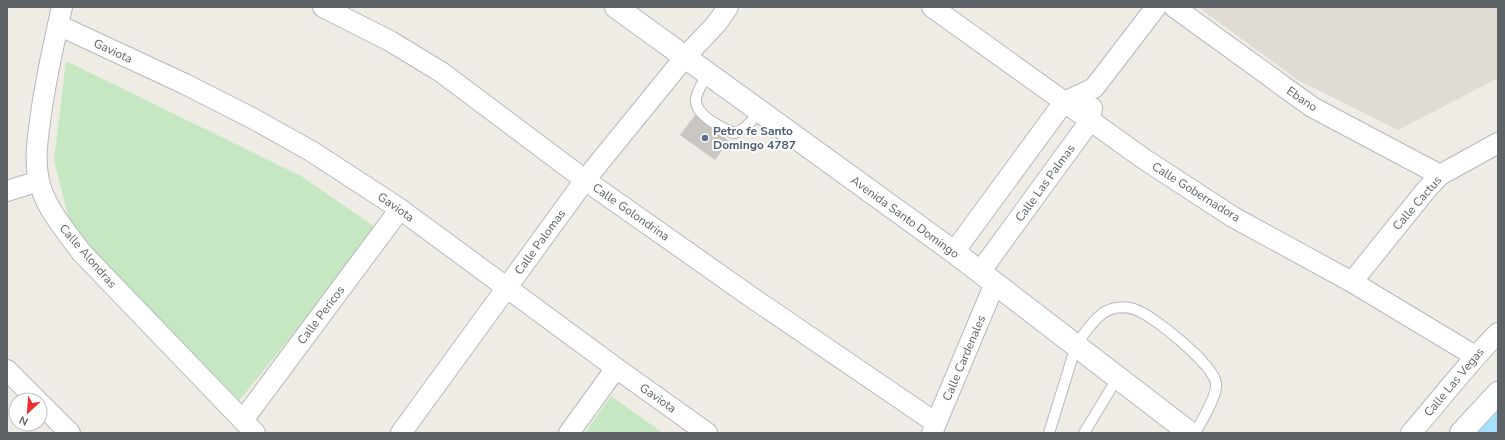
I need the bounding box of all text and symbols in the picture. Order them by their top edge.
street label: Gaviota [91,35,135,67]
street label: Ebano [1283,83,1321,115]
place label: Petro fe Santo Domingo 4787 [713,123,796,153]
marker: Petro fe Santo Domingo 4787 [700,133,710,143]
street label: Calle Las Palmas [1011,141,1079,225]
street label: Calle Gobernadora [1149,158,1243,226]
street label: Avenida Santo Domingo [847,172,963,262]
street label: Calle Cactus [1389,172,1445,234]
street label: Calle Golondrina [589,180,673,244]
street label: Gaviota [375,189,417,225]
street label: Calle Palomas [511,206,569,278]
street label: Calle Alondras [56,221,120,292]
street label: Calle Pericos [294,282,348,348]
street label: Calle Cardenales [939,313,989,403]
street label: Calle Las Vegas [1420,344,1488,420]
street label: Gaviota [637,380,679,416]
north arrow [8,392,48,432]
text: N [17,412,31,429]

